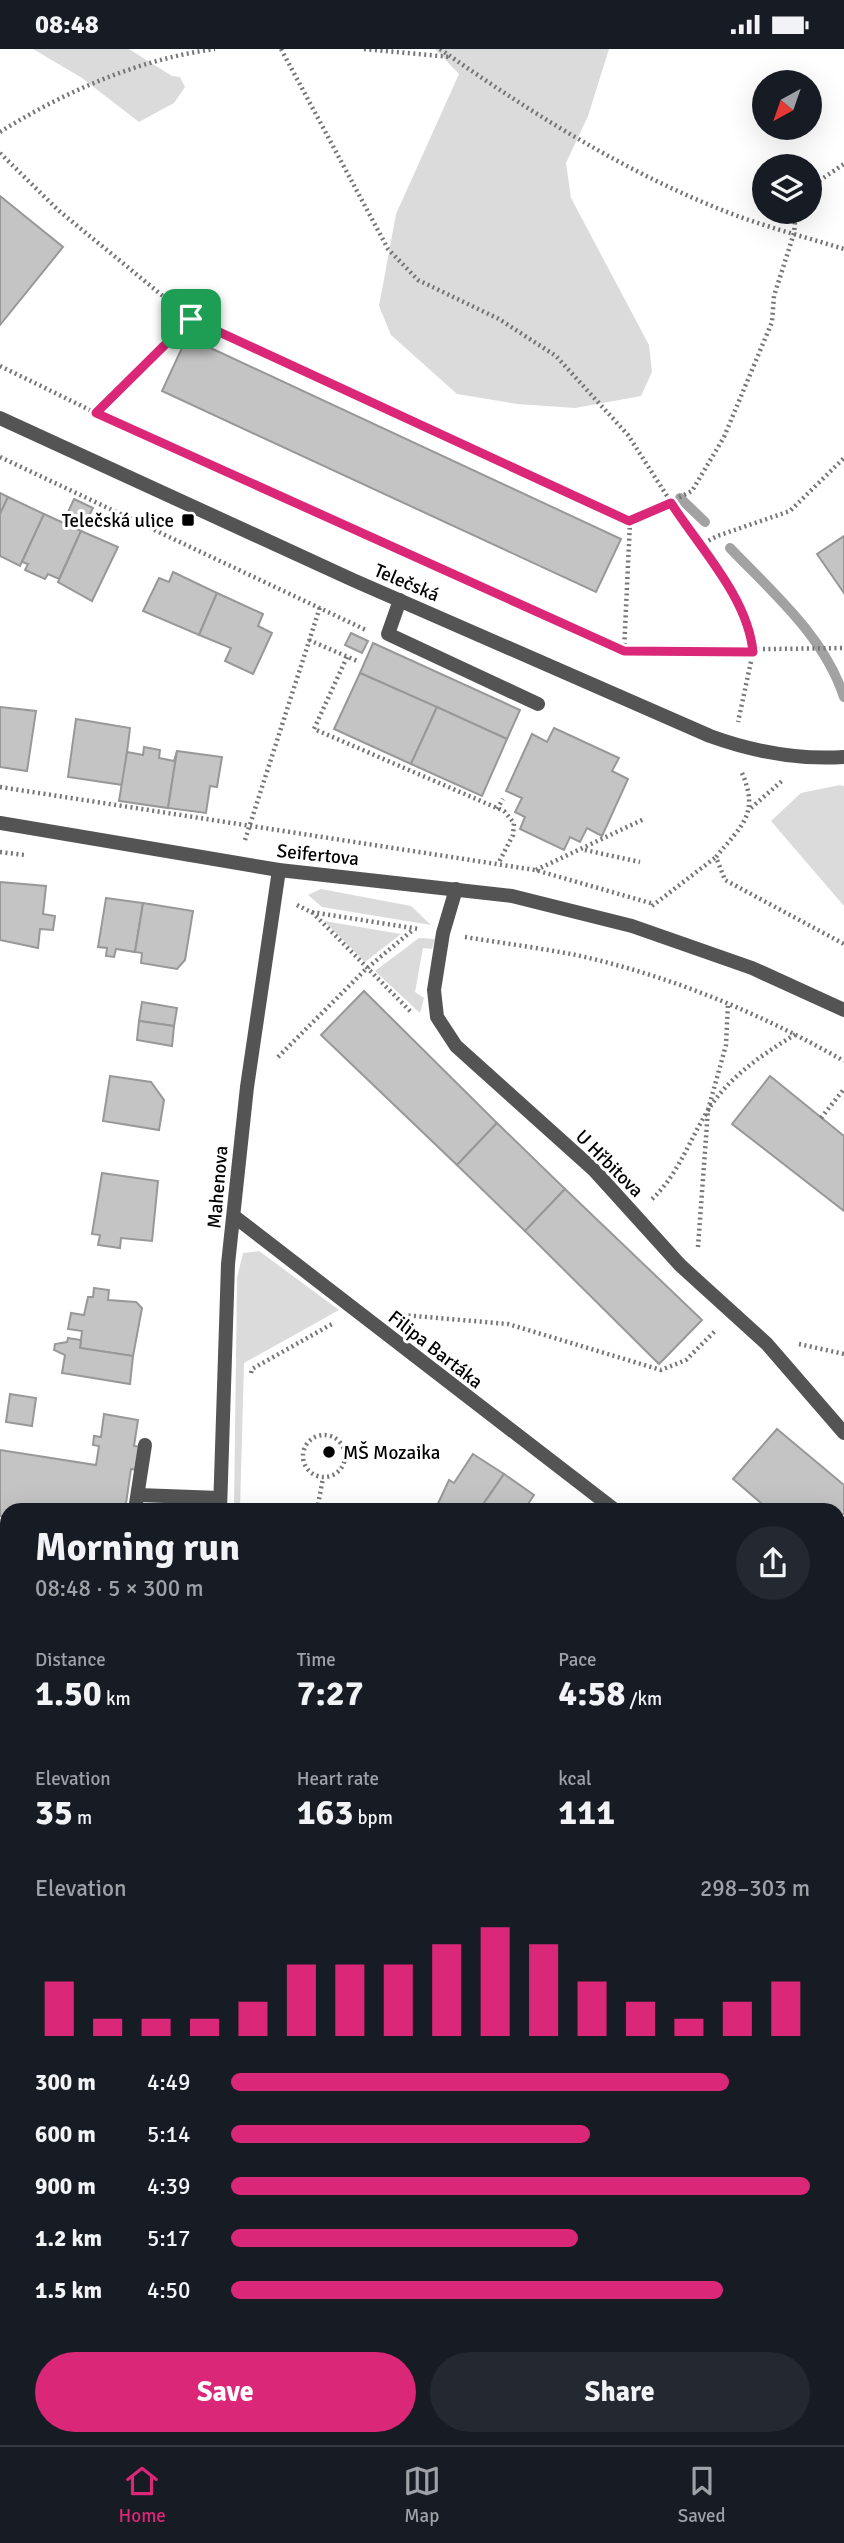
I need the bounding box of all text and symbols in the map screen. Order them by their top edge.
text: 08:48 [35,9,99,41]
north arrow [752,70,822,140]
map controls [752,70,822,224]
button: layers [752,154,822,224]
pin [161,289,221,349]
icon: arrive [172,300,210,338]
place label: Telečská ulice [62,509,174,533]
marker: Telečská ulice [180,512,196,528]
street label: Telečská [370,558,443,607]
street label: Seifertova [276,839,360,871]
street label: U Hřbitova [570,1125,648,1203]
street label: Mahenova [202,1145,234,1230]
street label: Filipa Bartáka [383,1305,488,1394]
place label: MŠ Mozaika [343,1440,440,1465]
marker: MŠ Mozaika [321,1444,337,1460]
text: Morning run [35,1524,240,1571]
button: share [736,1526,810,1600]
text: 08:48 · 5 × 300 m [35,1574,204,1603]
text: Distance [35,1648,106,1672]
text: Time [297,1648,336,1672]
text: Pace [558,1648,597,1672]
text: 1.50 [35,1672,102,1715]
text: 7:27 [297,1672,364,1715]
text: 4:58 [558,1672,625,1715]
text: km [102,1687,131,1711]
text: /km [625,1687,662,1711]
text: Elevation [35,1767,111,1791]
text: Heart rate [297,1767,379,1791]
text: kcal [558,1767,592,1791]
text: 35 [35,1791,73,1834]
text: 163 [297,1791,353,1834]
text: 111 [558,1791,615,1834]
text: m [73,1806,92,1830]
text: bpm [353,1806,393,1830]
text: Elevation [35,1874,127,1903]
text: 298–303 m [700,1874,810,1903]
text: 300 m [35,2068,96,2097]
text: 4:49 [147,2068,190,2097]
text: 600 m [35,2120,96,2149]
text: 5:14 [147,2120,190,2149]
text: 900 m [35,2172,96,2201]
text: 4:39 [147,2172,190,2201]
text: 1.2 km [35,2224,102,2253]
text: 5:17 [147,2224,190,2253]
text: 1.5 km [35,2276,102,2305]
text: 4:50 [147,2276,190,2305]
button: Save [35,2352,416,2432]
button: Share [430,2352,810,2432]
tab: Home [118,2462,166,2528]
tab: Map [403,2462,441,2528]
tab: Saved [678,2462,726,2528]

